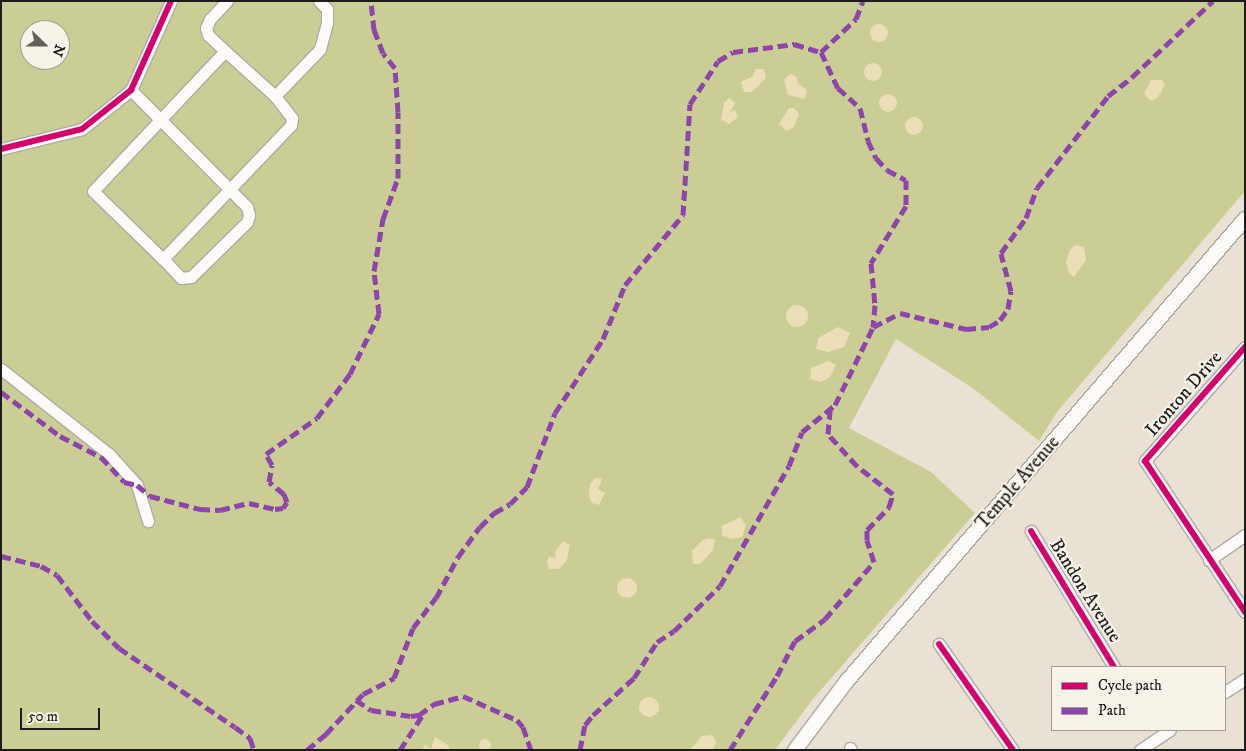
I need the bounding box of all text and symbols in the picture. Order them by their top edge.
north arrow [20,20,70,70]
text: N [47,42,68,59]
street label: Ironton Drive [1141,347,1227,441]
street label: Temple Avenue [971,432,1065,534]
street label: Bandon Avenue [1044,535,1126,647]
legend [1051,666,1226,731]
text: Cycle path [1098,676,1162,695]
scale bar [22,698,102,730]
text: Path [1098,701,1126,720]
text: 50 m [28,707,58,726]

